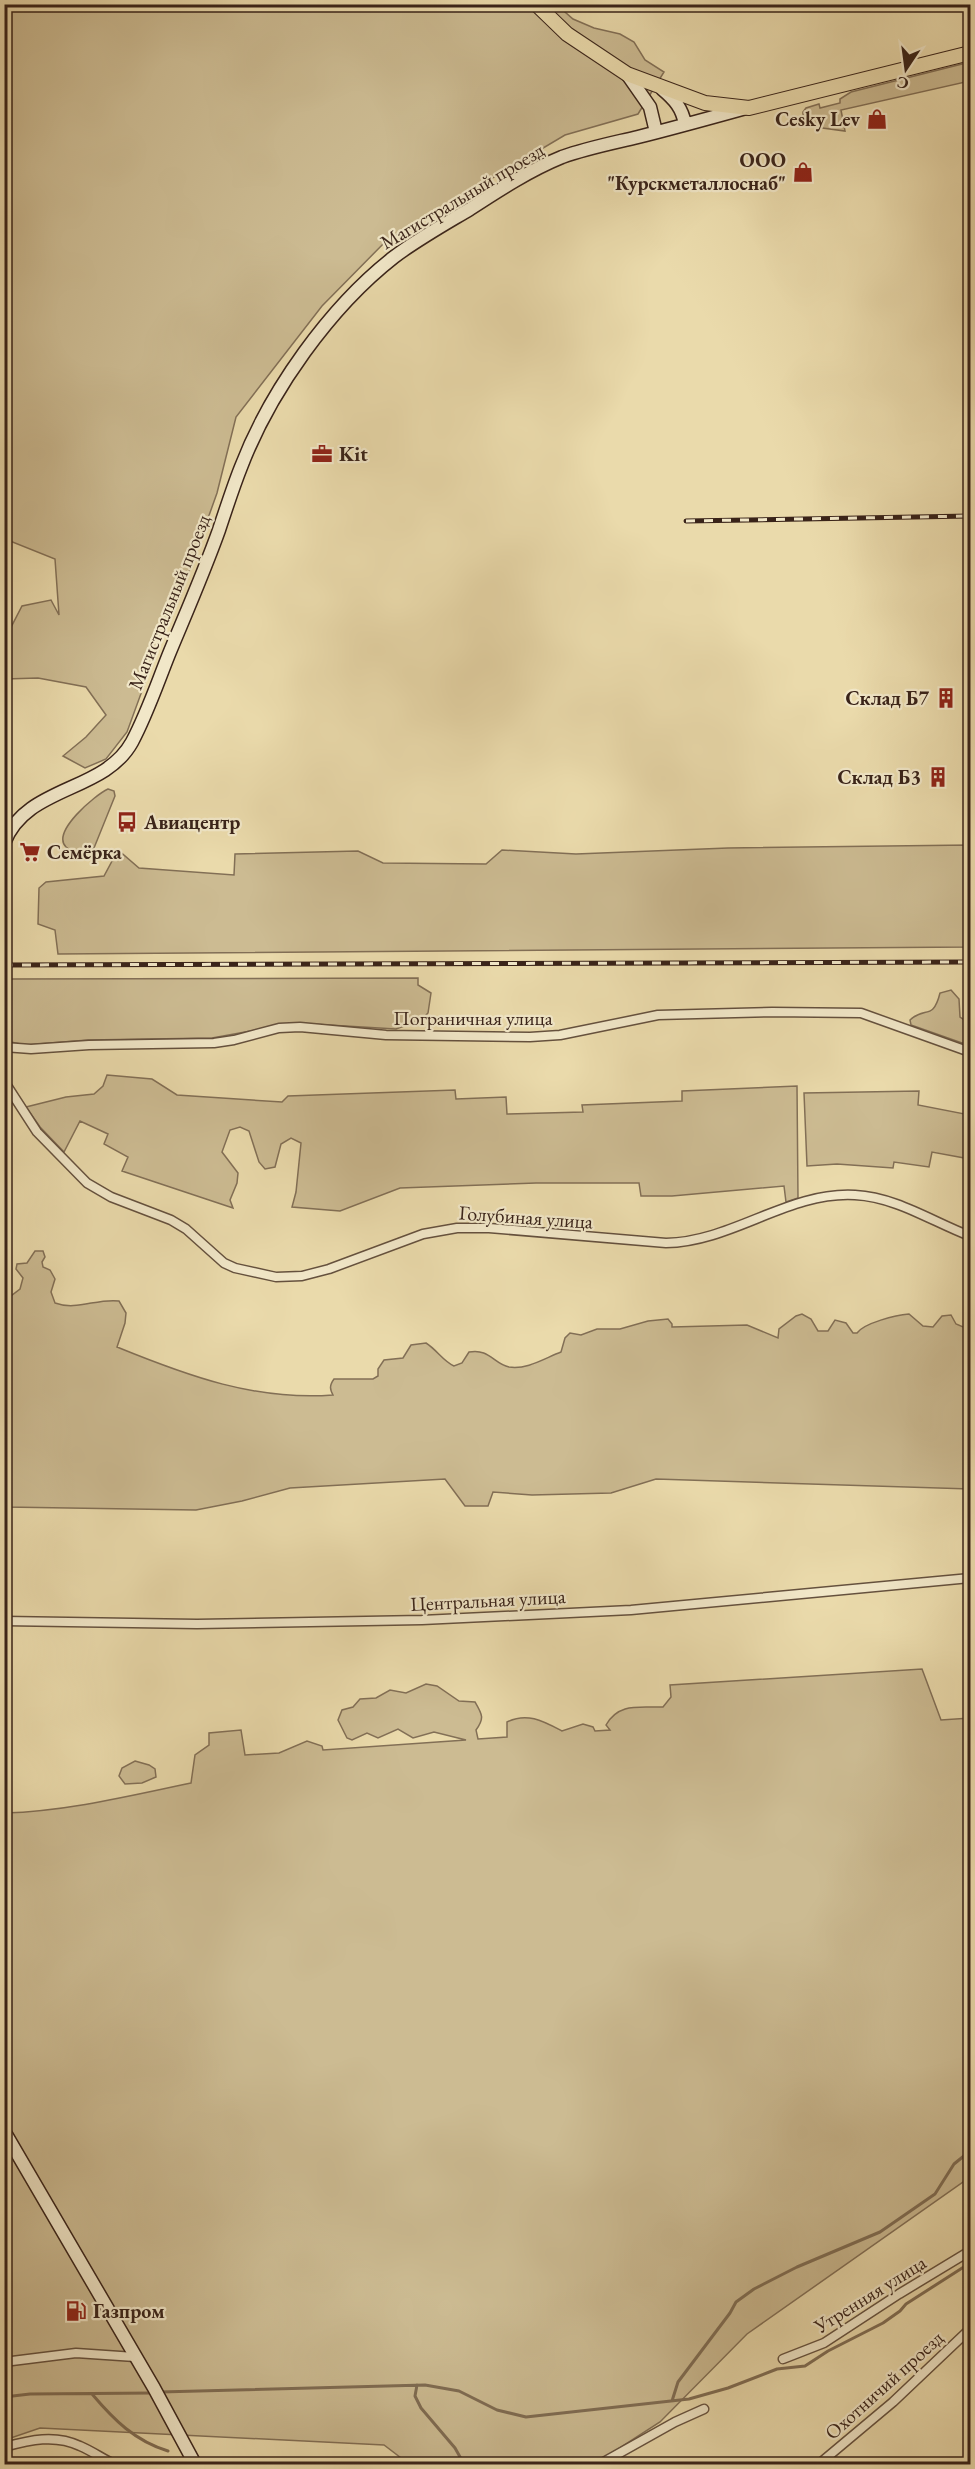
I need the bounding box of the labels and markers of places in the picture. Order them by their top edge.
place label: Cesky Lev [775,106,860,132]
shop icon: Cesky Lev [865,107,889,131]
place label: ООО "Курскметаллоснаб" [607,147,786,196]
shop icon: ООО "Курскметаллоснаб" [791,160,815,184]
place label: Kit [339,441,368,467]
office icon: Kit [310,442,334,466]
place label: Склад Б7 [845,685,929,711]
building icon: Склад Б7 [934,686,958,710]
place label: Склад Б3 [837,764,921,790]
building icon: Склад Б3 [926,765,950,789]
place label: Авиацентр [143,809,240,835]
bus stop icon: Авиацентр [115,810,139,834]
place label: Семёрка [47,839,122,865]
supermarket icon: Семёрка [18,840,42,864]
place label: Газпром [93,2298,165,2324]
fuel station icon: Газпром [64,2299,88,2323]

